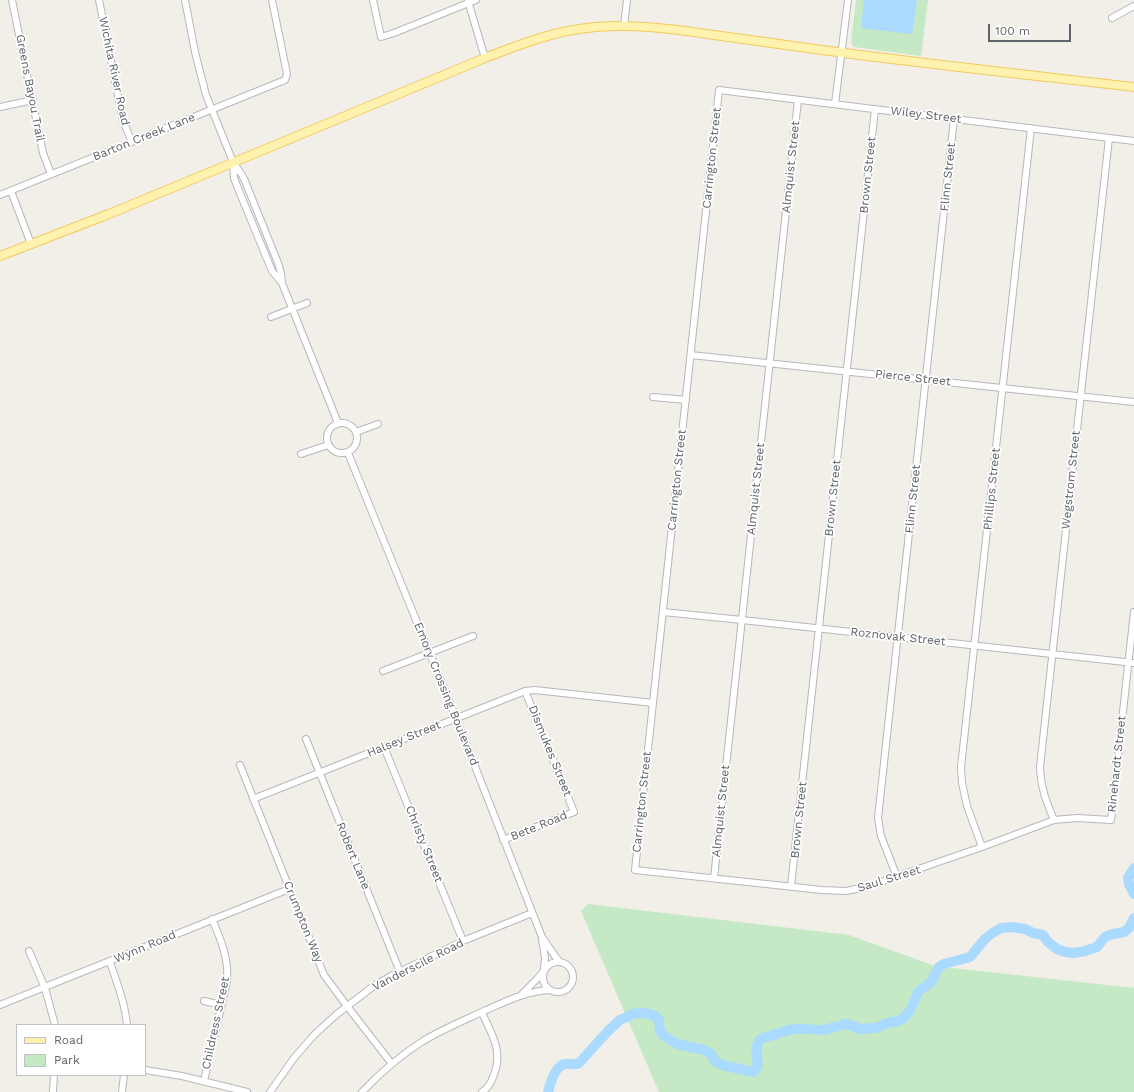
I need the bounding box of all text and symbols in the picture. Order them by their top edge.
street label: Wichita River Road [95,15,133,127]
scale bar [990,16,1073,42]
text: 100 m [995,24,1030,38]
street label: Greens Bayou Trail [13,33,47,143]
street label: Wiley Street [890,104,962,126]
street label: Carrington Street [700,107,724,209]
street label: Barton Creek Lane [91,110,197,164]
street label: Almquist Street [779,120,803,214]
street label: Brown Street [857,136,879,214]
street label: Flinn Street [937,142,959,212]
street label: Pierce Street [874,367,952,389]
street label: Carrington Street [665,429,689,531]
street label: Wegstrom Street [1059,430,1083,530]
street label: Almquist Street [744,442,768,536]
street label: Phillips Street [981,447,1003,531]
street label: Brown Street [822,459,844,537]
street label: Flinn Street [902,464,924,534]
street label: Emory Crossing Boulevard [411,620,481,768]
street label: Roznovak Street [850,625,946,649]
street label: Dismukes Street [525,703,575,799]
street label: Rinehardt Street [1105,715,1129,813]
street label: Halsey Street [365,718,443,760]
street label: Carrington Street [630,751,654,853]
street label: Almquist Street [709,764,733,858]
street label: Brown Street [788,781,810,859]
street label: Christy Street [402,804,446,884]
street label: Bete Road [509,808,569,844]
street label: Robert Lane [333,820,373,892]
street label: Saul Street [856,863,922,895]
street label: Crumpton Way [280,879,326,965]
street label: Wynn Road [112,927,178,967]
street label: Vanderscile Road [370,936,466,994]
street label: Childress Street [199,975,233,1071]
legend [16,1024,146,1076]
text: Road [54,1033,83,1047]
text: Park [54,1053,80,1067]

